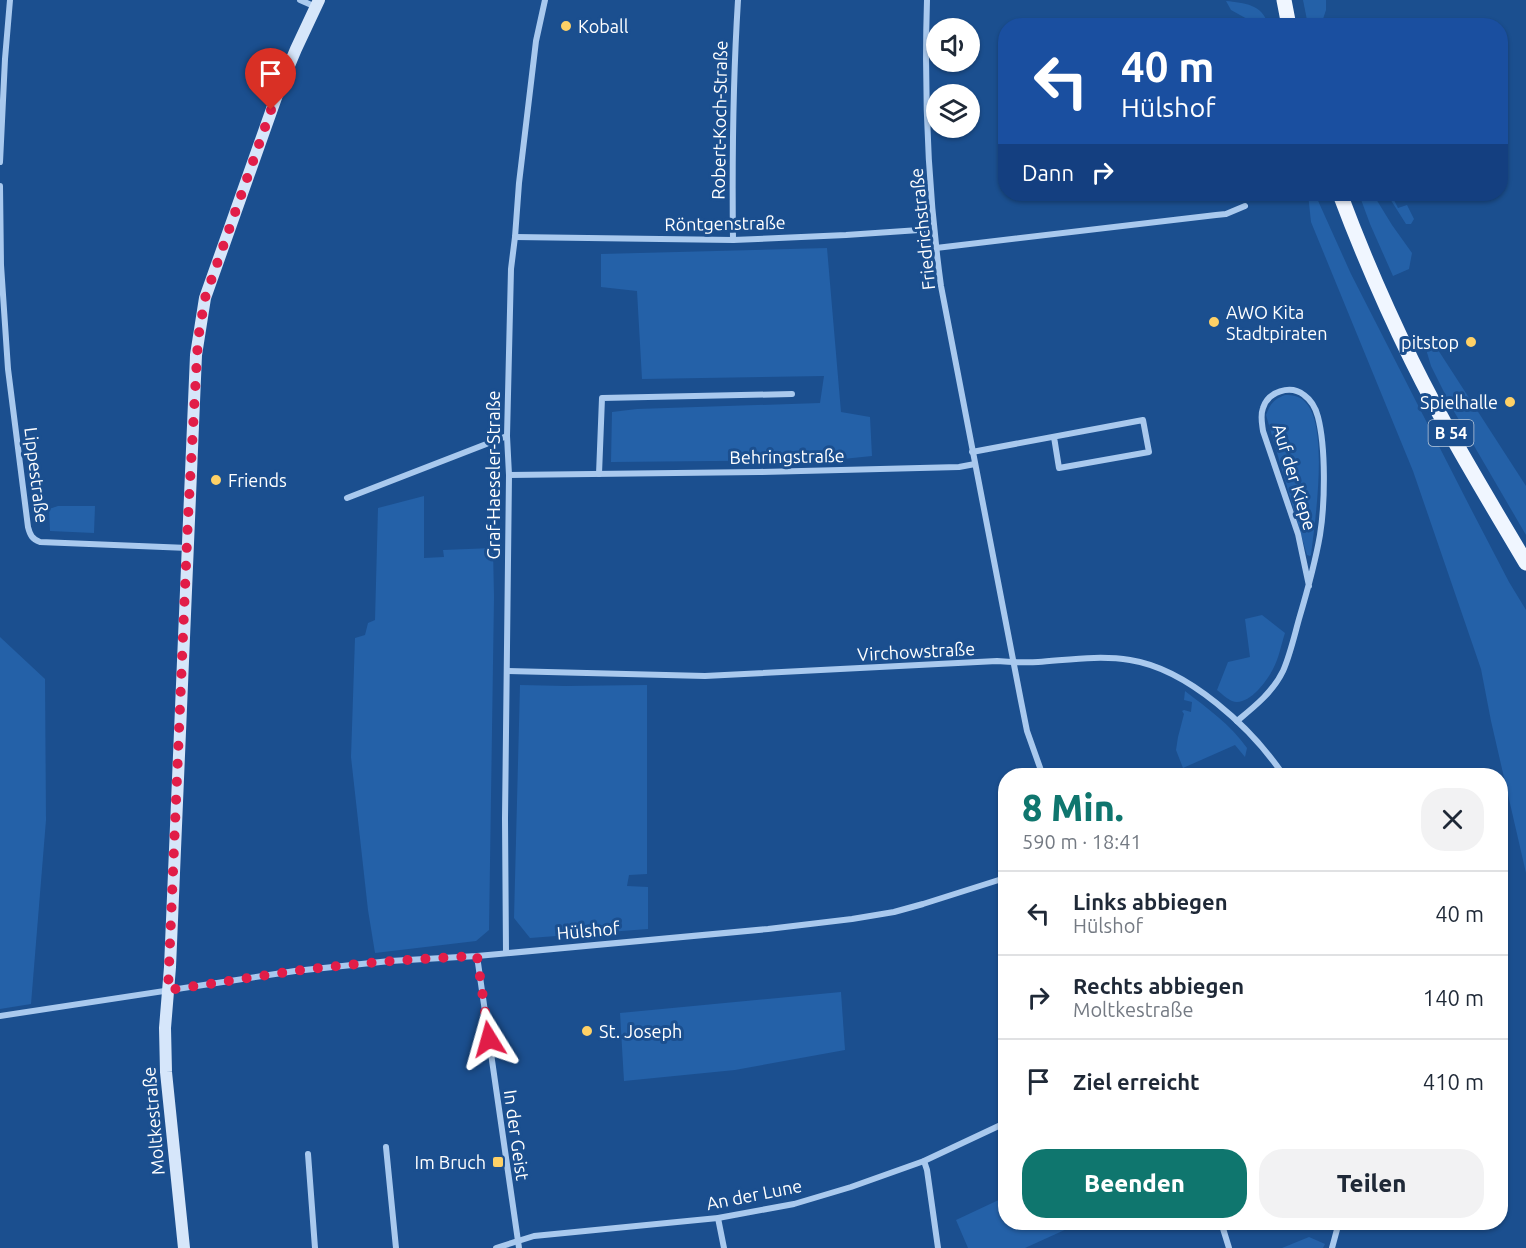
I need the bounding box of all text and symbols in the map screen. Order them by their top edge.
place label: Koball [578,16,629,36]
map controls [926,18,980,138]
button: sound [926,18,980,72]
marker: Koball [559,19,573,33]
street label: Robert-Koch-Straße [708,40,730,200]
icon: left [1022,42,1100,120]
text: 40 m [1121,43,1215,90]
pin [245,48,296,110]
icon: arrive [254,57,287,90]
button: layers [926,84,980,138]
text: Hülshof [1121,92,1216,122]
icon: right [1086,156,1119,189]
text: Dann [1022,160,1074,185]
street label: Friedrichstraße [906,167,938,291]
street label: Röntgenstraße [664,212,786,234]
place label: AWO Kita Stadtpiraten [1226,302,1328,343]
marker: AWO Kita Stadtpiraten [1207,315,1221,329]
place label: pitstop [1401,332,1459,352]
marker: pitstop [1464,335,1478,349]
street label: Graf-Haeseler-Straße [483,391,503,559]
place label: Spielhalle [1420,392,1498,412]
marker: Spielhalle [1503,395,1517,409]
road number: B 54 [1428,420,1474,446]
street label: Auf der Kiepe [1269,421,1321,533]
street label: Lippestraße [21,426,53,524]
street label: Behringstraße [729,445,845,467]
place label: Friends [228,470,287,490]
marker: Friends [209,473,223,487]
street label: Virchowstraße [857,638,975,664]
text: 8 Min. [1022,787,1124,828]
button: close [1421,788,1484,851]
text: 590 m · 18:41 [1022,830,1142,853]
text: Links abbiegen [1073,889,1228,914]
icon: left [1022,897,1055,930]
text: 40 m [1435,901,1484,926]
text: Hülshof [1073,914,1143,937]
street label: Hülshof [556,917,620,943]
text: Rechts abbiegen [1073,973,1244,998]
icon: right [1022,981,1055,1014]
text: 140 m [1423,985,1484,1010]
text: Moltkestraße [1073,998,1193,1021]
position arrow [457,1007,521,1071]
place label: St. Joseph [599,1021,682,1041]
marker: St. Joseph [580,1024,594,1038]
icon: arrive [1022,1065,1055,1098]
street label: Moltkestraße [138,1066,168,1176]
text: Ziel erreicht [1073,1069,1200,1094]
text: 410 m [1423,1069,1484,1094]
street label: In der Geist [501,1088,533,1182]
button: Beenden [1022,1149,1247,1218]
button: Teilen [1259,1149,1484,1218]
place label: Im Bruch [415,1152,486,1172]
marker: Im Bruch [491,1155,505,1169]
street label: An der Lune [704,1175,804,1213]

